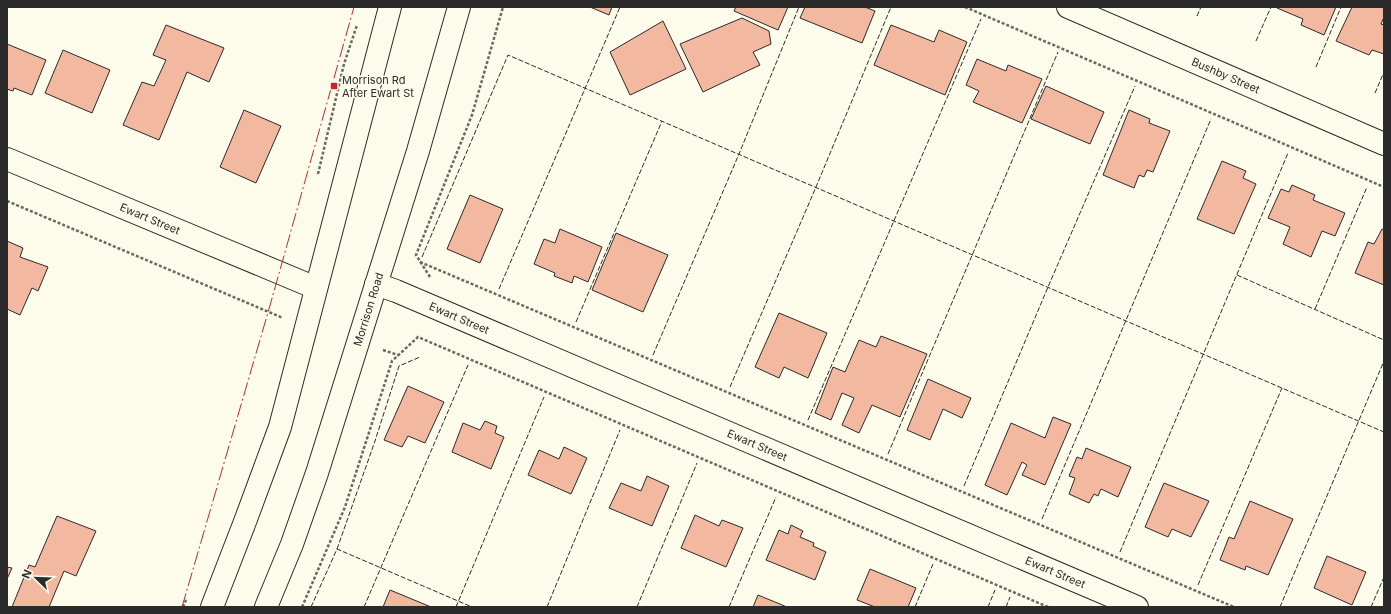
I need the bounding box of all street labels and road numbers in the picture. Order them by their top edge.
street label: Bushby Street [1190,54,1262,97]
street label: Ewart Street [118,200,183,238]
street label: Morrison Road [350,271,386,348]
street label: Ewart Street [427,299,492,337]
street label: Ewart Street [725,426,790,464]
street label: Ewart Street [1023,553,1088,591]

